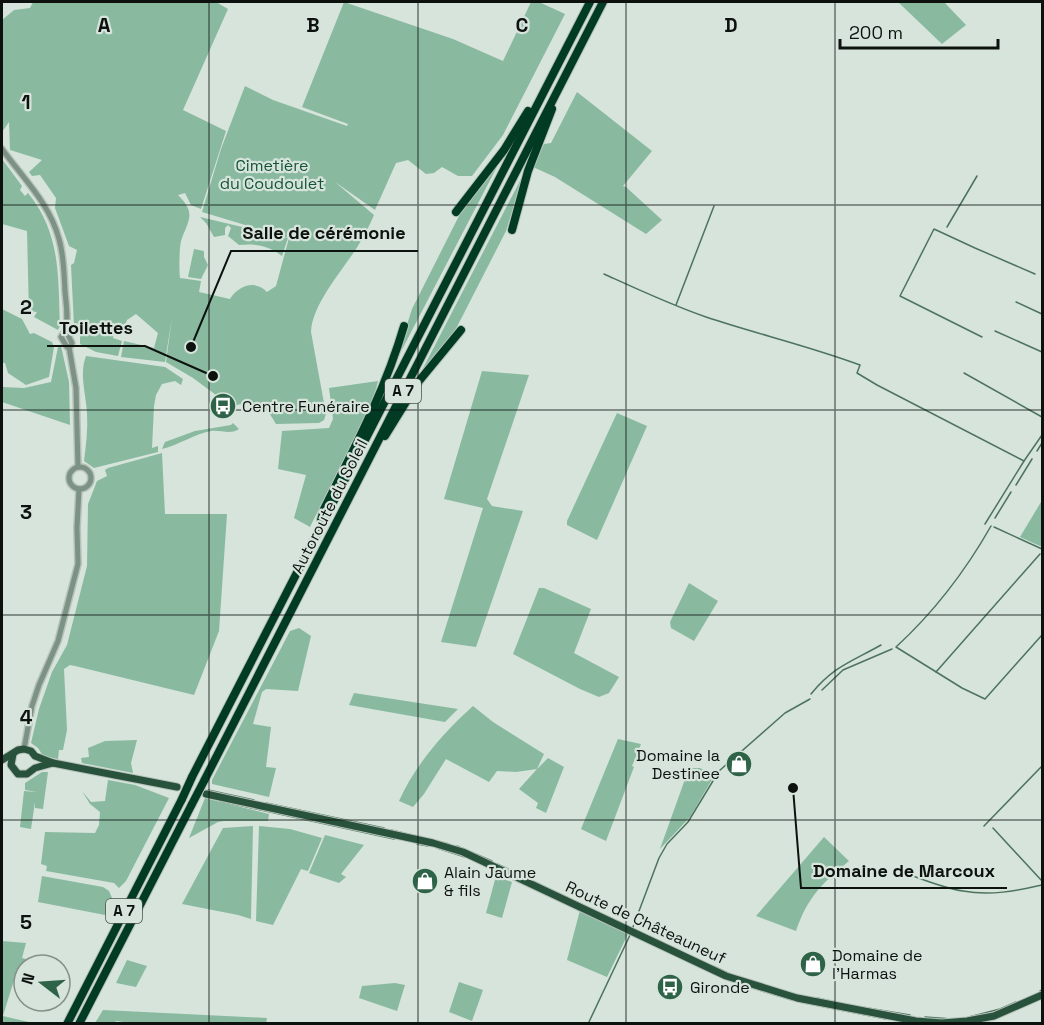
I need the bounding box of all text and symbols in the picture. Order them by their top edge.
text: A [98,12,111,38]
text: B [306,12,320,38]
text: C [516,12,529,38]
text: D [724,12,738,38]
scale bar [840,12,998,50]
text: 200 m [849,21,903,44]
text: 1 [21,89,31,115]
park label: Cimetière du Coudoulet [220,155,324,194]
callout: Salle de cérémonie [231,215,418,251]
text: Salle de cérémonie [242,221,406,244]
text: 2 [20,294,32,320]
callout: Toilettes [47,310,145,346]
text: Toilettes [59,316,133,339]
road number: A 7 [385,379,421,403]
bus stop icon: Centre Funéraire [208,391,238,421]
place label: Centre Funéraire [242,396,370,417]
street label: Autoroute du Soleil [286,436,372,577]
text: 3 [20,499,32,525]
text: 4 [20,704,33,730]
place label: Domaine la Destinee [636,745,720,784]
shop icon: Domaine la Destinee [724,749,754,779]
callout: Domaine de Marcoux [801,852,1007,888]
text: Domaine de Marcoux [813,859,996,882]
place label: Alain Jaume & fils [444,862,536,901]
shop icon: Alain Jaume & fils [410,866,440,896]
street label: Route de Châteauneuf [562,876,729,969]
road number: A 7 [106,899,142,923]
text: 5 [20,909,32,935]
place label: Domaine de l'Harmas [832,945,923,984]
shop icon: Domaine de l'Harmas [798,949,828,979]
north arrow [12,953,72,1013]
text: N [17,971,40,987]
bus stop icon: Gironde [655,972,685,1002]
place label: Gironde [690,977,750,998]

